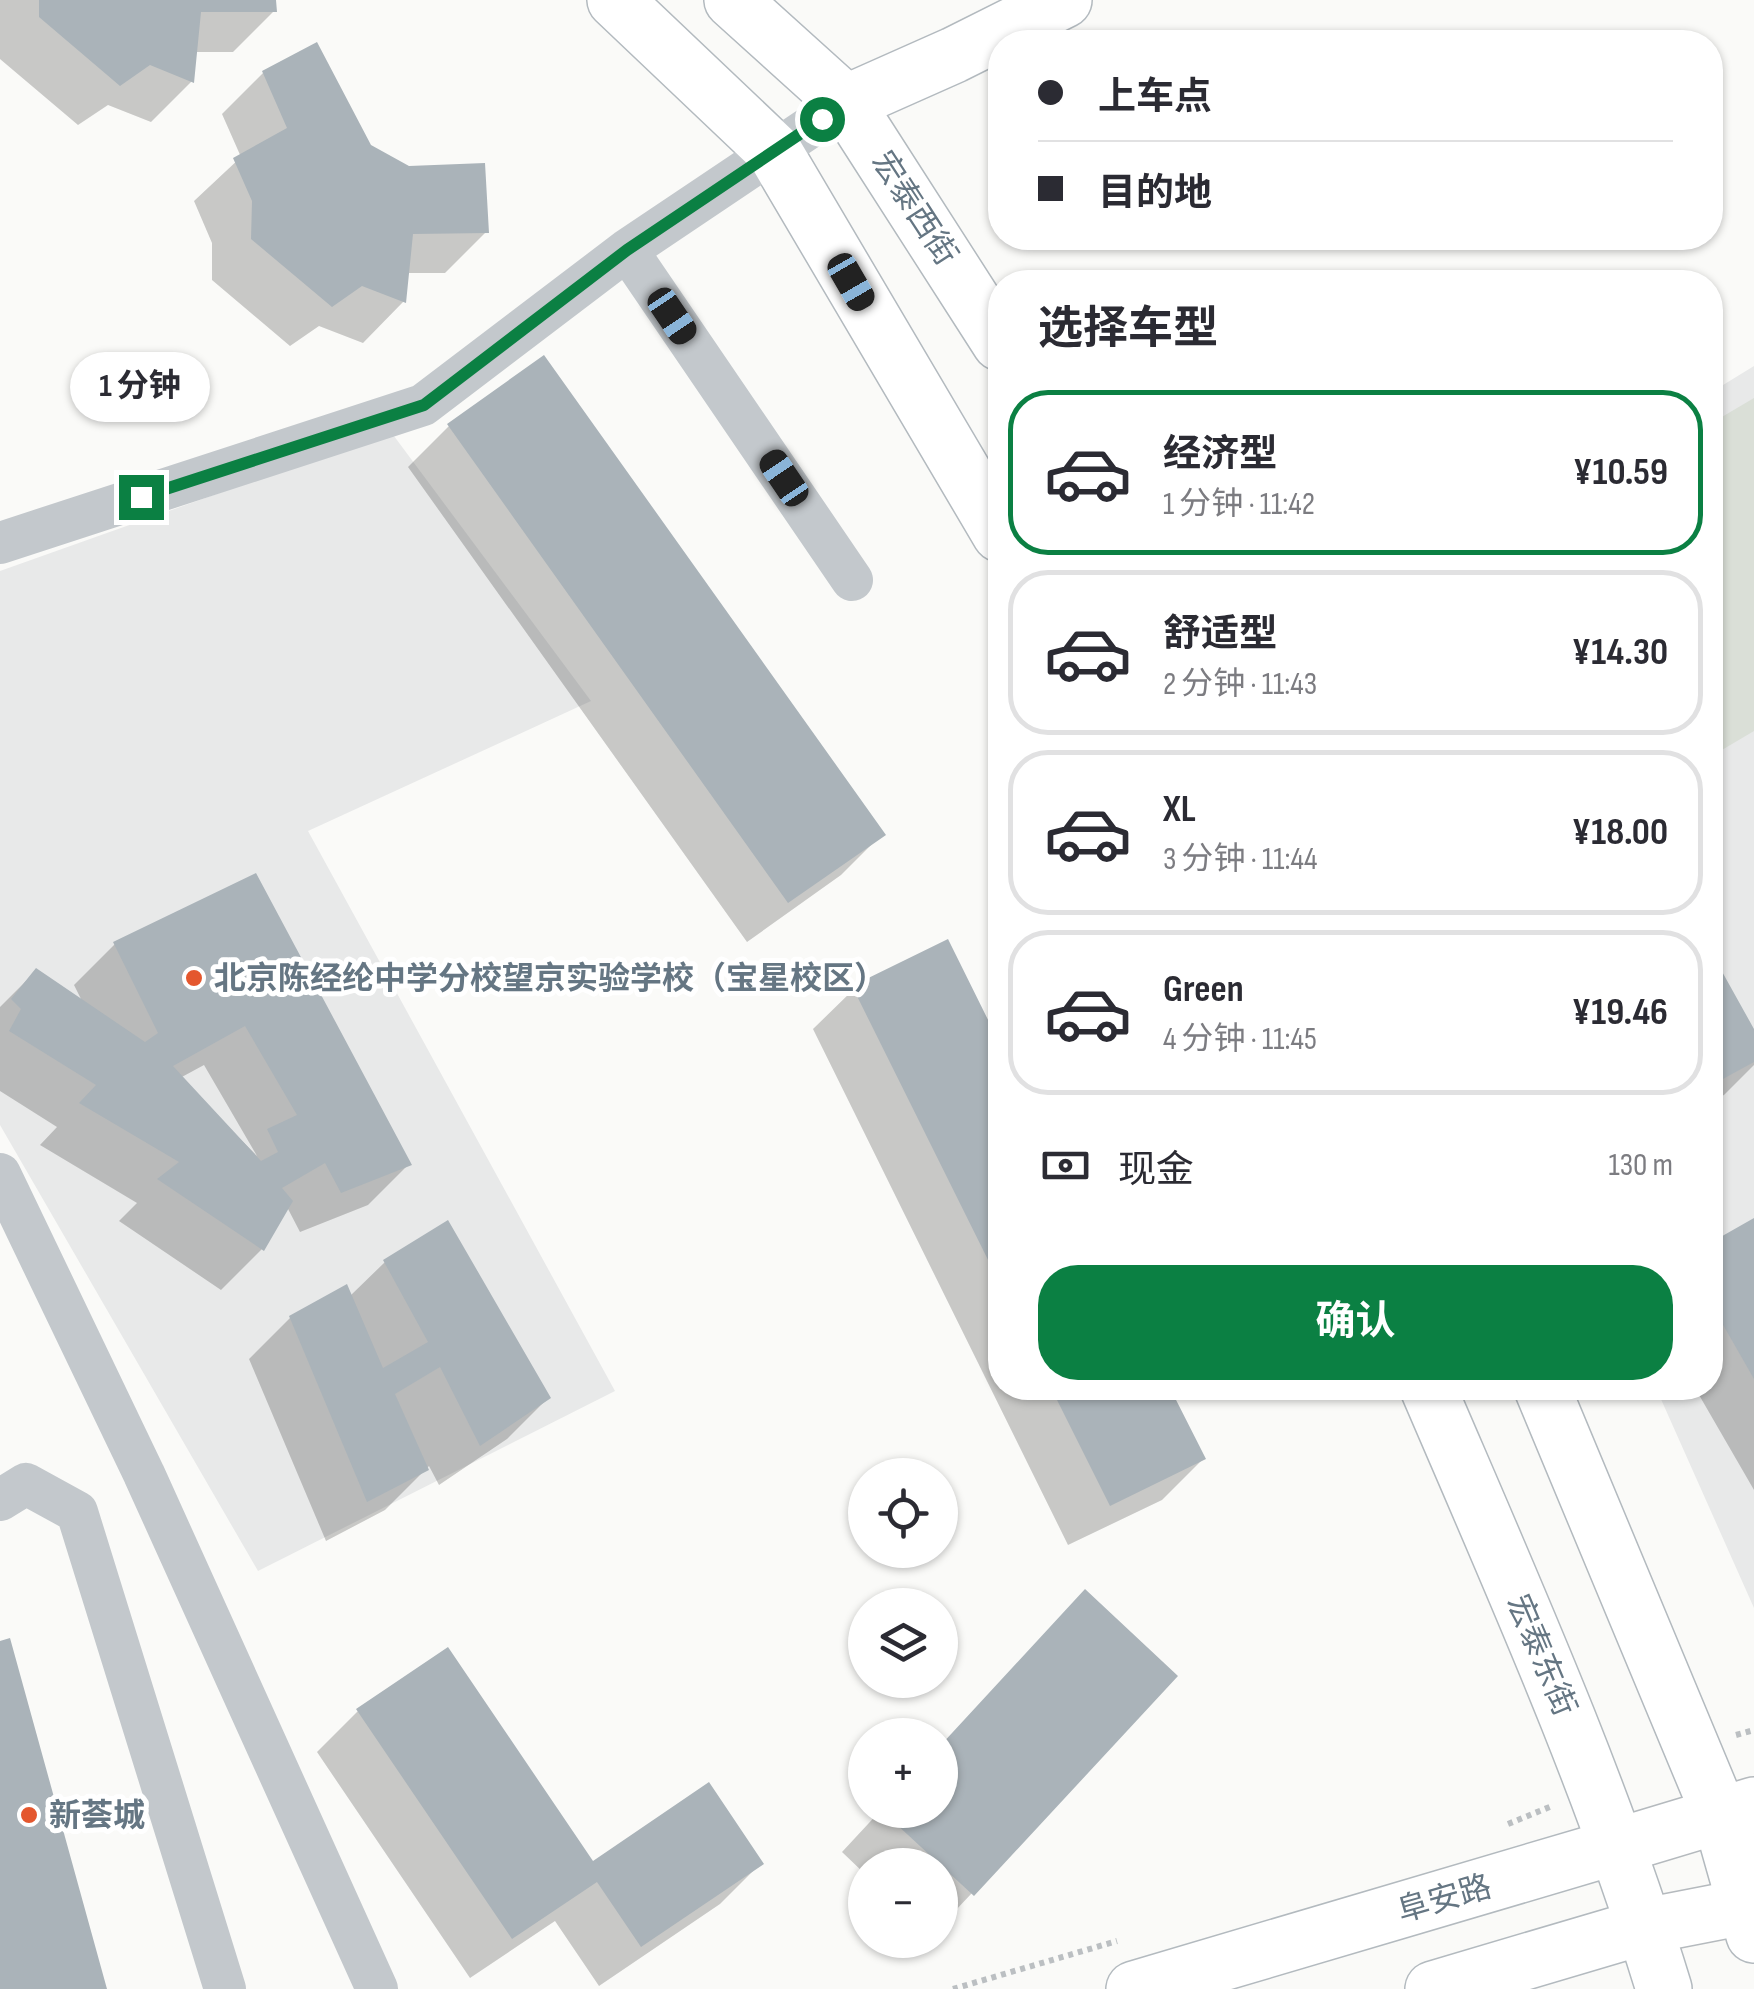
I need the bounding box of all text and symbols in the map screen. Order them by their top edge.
text: 上车点 [1098,75,1212,120]
route start [800,97,845,142]
street label: 宏泰西街 [863,145,965,273]
text: 目的地 [1098,171,1212,216]
car [823,249,879,315]
car [643,283,701,349]
text: 选择车型 [1038,302,1218,357]
callout: 1 分钟 [71,352,211,422]
text: 1 分钟 [99,367,181,406]
icon: car [1043,428,1133,518]
text: 经济型 [1163,432,1277,477]
car [755,445,813,511]
text: ¥10.59 [1573,450,1668,495]
route end [119,475,164,520]
text: 1 分钟 · 11:42 [1163,485,1315,524]
icon: car [1043,608,1133,698]
text: 舒适型 [1163,612,1277,657]
text: ¥14.30 [1572,630,1668,675]
text: 2 分钟 · 11:43 [1163,665,1317,704]
text: XL [1163,787,1196,832]
icon: car [1043,788,1133,878]
text: ¥18.00 [1572,810,1668,855]
text: 3 分钟 · 11:44 [1163,840,1317,879]
place label: 北京陈经纶中学分校望京实验学校（宝星校区） [214,960,886,999]
marker: 北京陈经纶中学分校望京实验学校（宝星校区） [183,967,205,989]
text: Green [1163,967,1244,1012]
icon: car [1043,968,1133,1058]
text: ¥19.46 [1572,990,1668,1035]
text: 4 分钟 · 11:45 [1163,1020,1317,1059]
icon: cash [1038,1138,1093,1193]
text: 130 m [1608,1146,1673,1185]
text: 现金 [1118,1148,1194,1193]
button: 确认 [1038,1265,1673,1380]
map controls [848,1458,958,1958]
button: locate [848,1458,958,1568]
button: layers [848,1588,958,1698]
street label: 宏泰东街 [1498,1589,1584,1722]
button: + [848,1718,958,1828]
place label: 新荟城 [49,1797,145,1836]
marker: 新荟城 [18,1804,40,1826]
button: − [848,1848,958,1958]
street label: 阜安路 [1393,1867,1496,1931]

